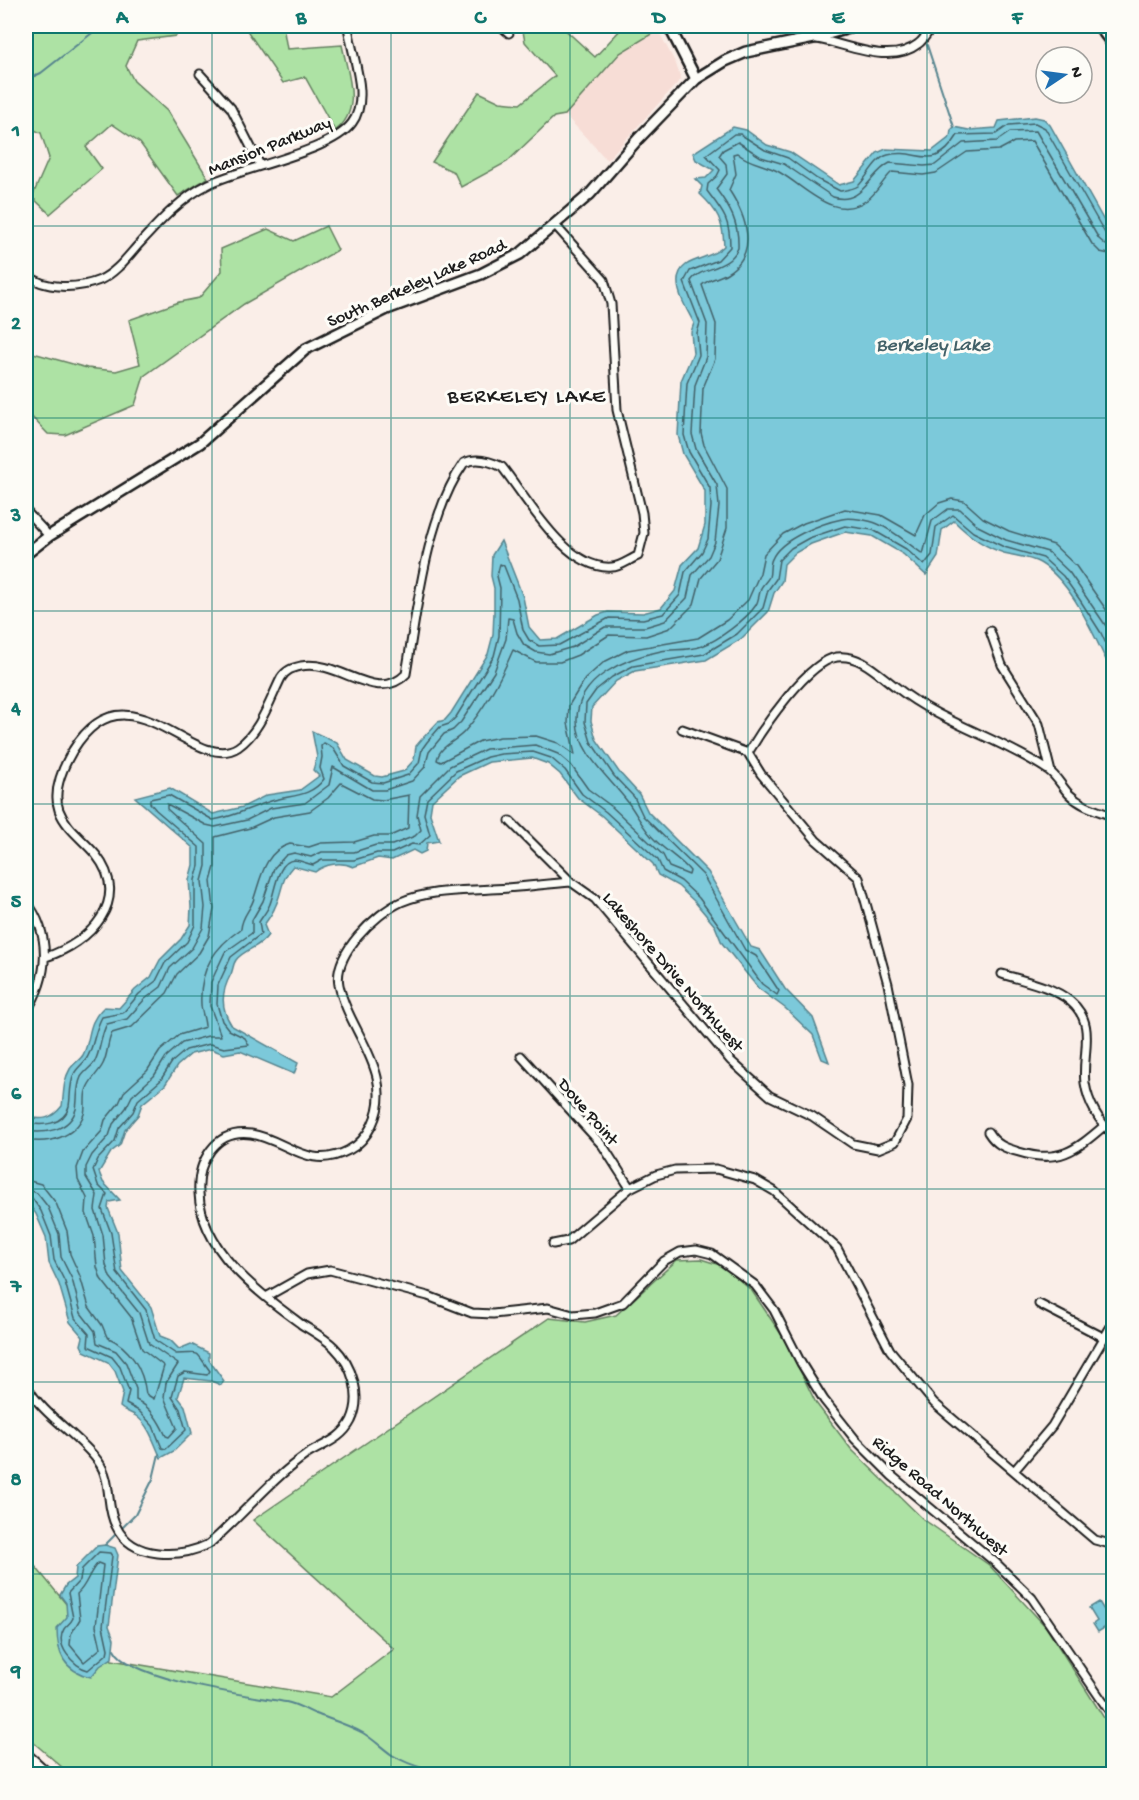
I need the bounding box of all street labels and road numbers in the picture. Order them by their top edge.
street label: Mansion Parkway [205,113,335,182]
street label: South Berkeley Lake Road [324,235,511,333]
street label: Lakeshore Drive Northwest [597,889,748,1058]
street label: Dove Point [552,1074,623,1152]
street label: Ridge Road Northwest [867,1432,1013,1563]

